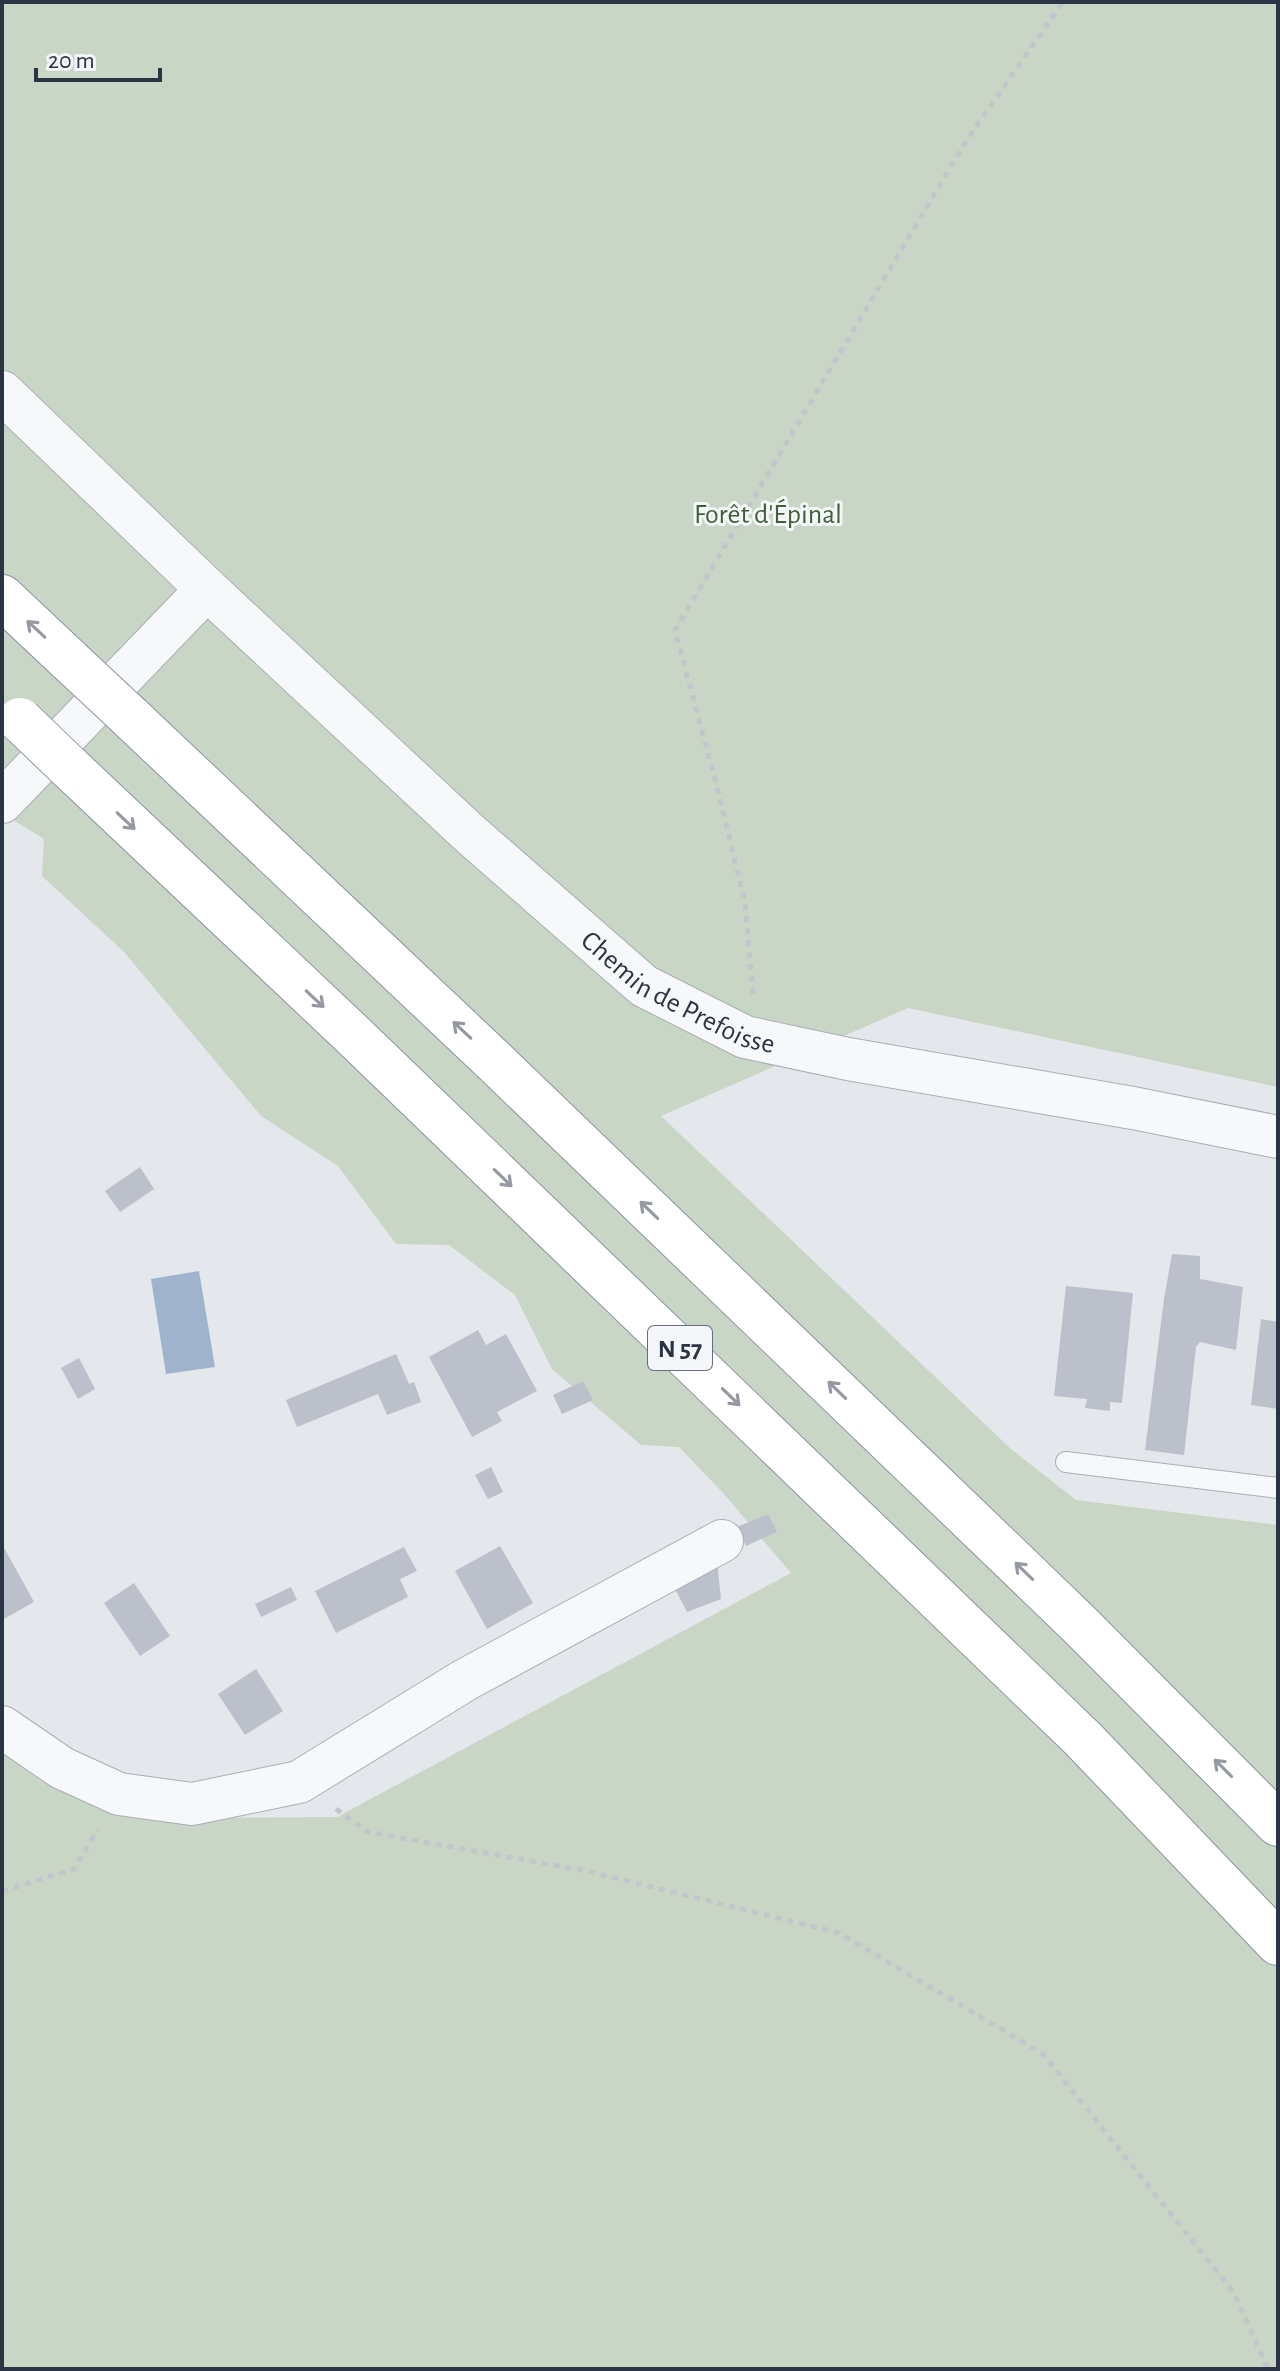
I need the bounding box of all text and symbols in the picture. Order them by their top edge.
scale bar [36,32,160,82]
text: 20 m [48,49,95,73]
park label: Forêt d'Épinal [694,498,842,529]
one-way arrow [26,620,46,639]
one-way arrow [115,811,135,829]
street label: Chemin de Prefoisse [575,926,777,1059]
one-way arrow [305,989,325,1008]
one-way arrow [452,1022,472,1040]
one-way arrow [493,1169,513,1188]
one-way arrow [640,1201,659,1220]
road number: N 57 [648,1326,712,1370]
one-way arrow [827,1381,847,1400]
one-way arrow [721,1387,740,1406]
one-way arrow [1014,1561,1034,1580]
one-way arrow [1214,1758,1233,1778]

